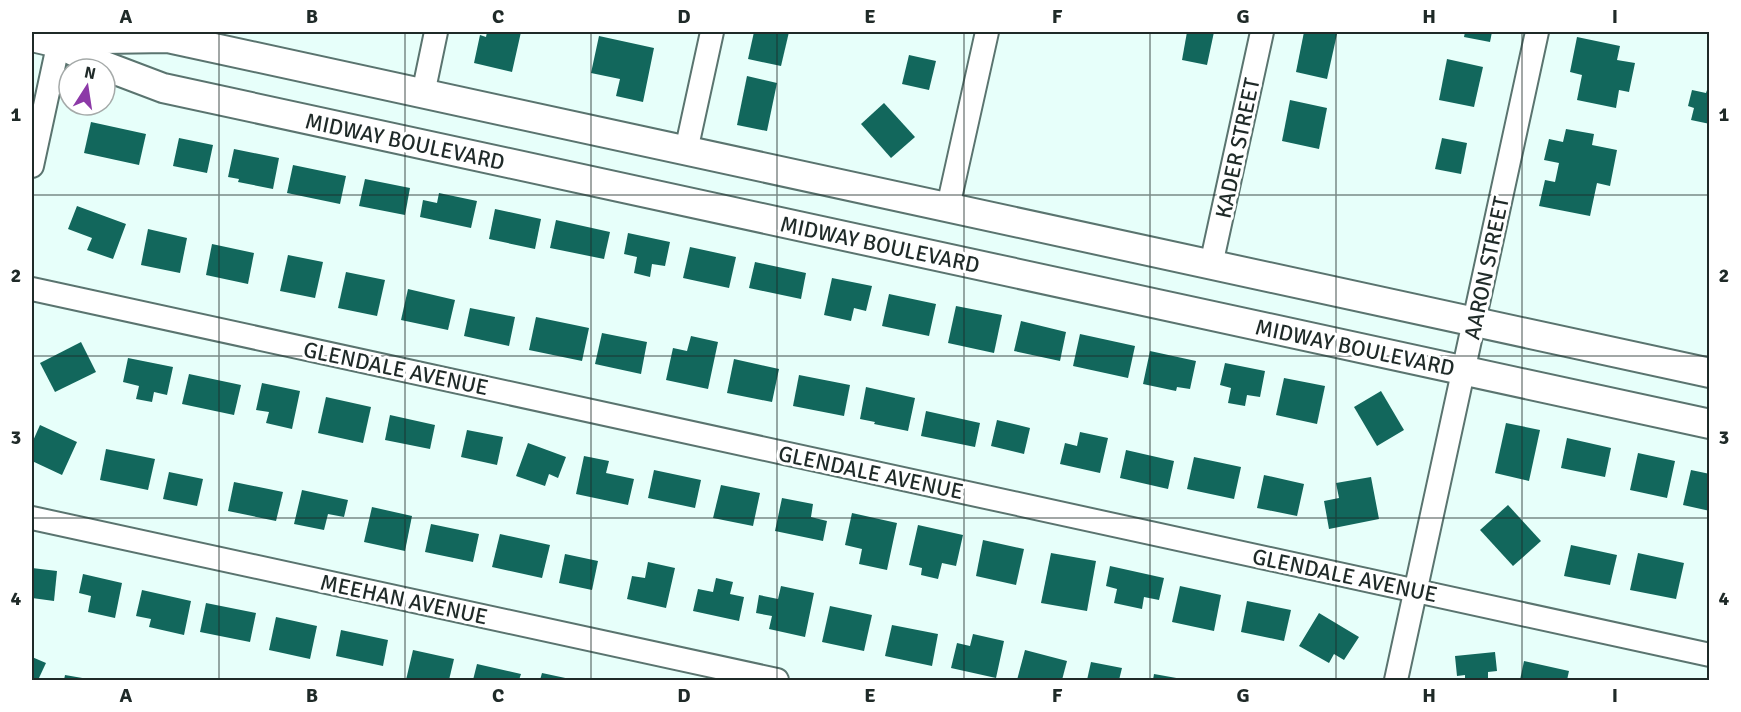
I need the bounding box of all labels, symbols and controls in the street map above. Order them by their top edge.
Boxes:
text: A [120,4,133,29]
text: B [306,4,318,29]
text: C [492,4,504,29]
text: D [677,4,691,29]
text: E [864,4,876,29]
text: F [1052,4,1063,29]
text: G [1236,4,1250,29]
text: H [1422,4,1436,29]
text: I [1612,4,1618,29]
north arrow [57,57,117,117]
text: N [82,62,97,84]
street label: KADER STREET [1209,75,1266,221]
text: 1 [11,102,22,127]
text: 1 [1719,102,1730,127]
street label: MIDWAY BOULEVARD [303,107,507,176]
street label: AARON STREET [1458,194,1515,342]
street label: MIDWAY BOULEVARD [778,210,982,279]
text: 2 [11,263,21,288]
text: 2 [1719,263,1729,288]
street label: MIDWAY BOULEVARD [1253,313,1457,382]
street label: GLENDALE AVENUE [301,336,491,401]
text: 3 [11,425,21,450]
text: 3 [1719,425,1729,450]
street label: GLENDALE AVENUE [776,440,966,505]
street label: GLENDALE AVENUE [1250,543,1440,608]
street label: MEEHAN AVENUE [318,569,490,630]
text: 4 [11,586,22,611]
text: 4 [1719,586,1730,611]
text: A [120,683,133,708]
text: B [306,683,318,708]
text: C [492,683,504,708]
text: D [677,683,691,708]
text: E [864,683,876,708]
text: F [1052,683,1063,708]
text: G [1236,683,1250,708]
text: H [1422,683,1436,708]
text: I [1612,683,1618,708]

